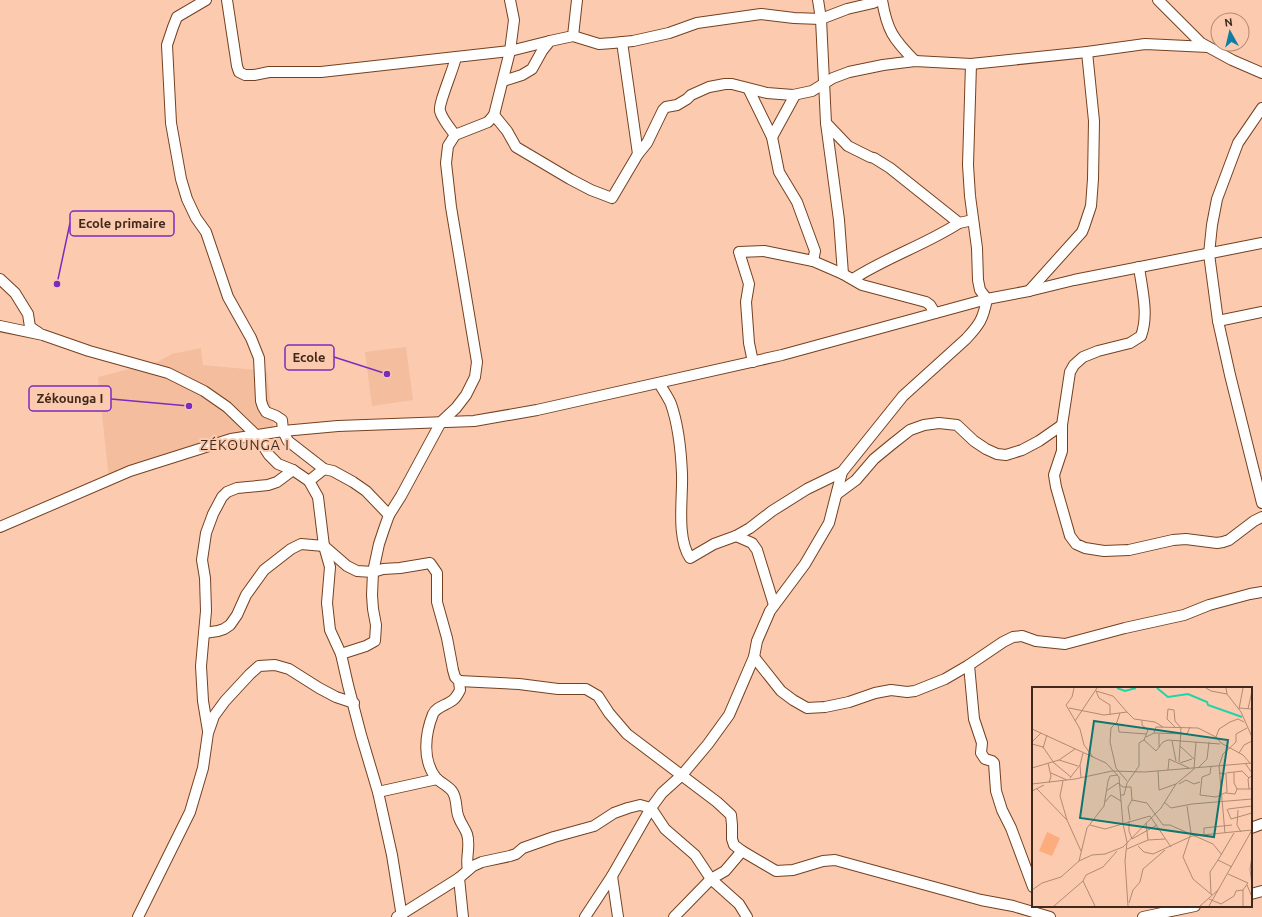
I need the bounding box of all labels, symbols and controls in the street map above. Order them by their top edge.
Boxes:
north arrow [1210,12,1250,52]
text: N [1224,16,1234,29]
callout: Ecole primaire [70,211,174,236]
text: Ecole primaire [78,216,166,230]
callout: Ecole [285,345,334,370]
text: Ecole [293,350,326,364]
callout: Zékounga I [29,386,111,411]
text: Zékounga I [37,391,103,405]
district label: ZÉKOUNGA I [200,436,290,453]
inset map [1032,687,1252,907]

